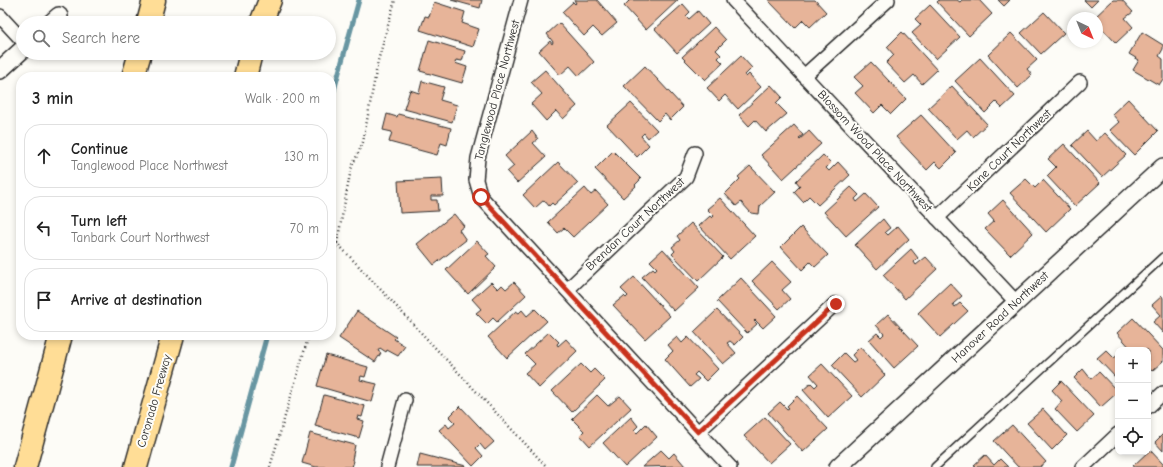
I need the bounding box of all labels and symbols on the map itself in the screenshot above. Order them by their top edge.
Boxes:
north arrow [1067,12,1103,48]
street label: Tanglewood Place Northwest [472,18,523,162]
street label: Blossom Wood Place Northwest [815,87,935,215]
street label: Kane Court Northwest [964,106,1055,194]
street label: Brendan Court Northwest [583,174,688,274]
route start [472,188,490,206]
street label: Hanover Road Northwest [949,268,1052,366]
route end [827,295,845,313]
street label: Coronado Freeway [134,352,174,449]

